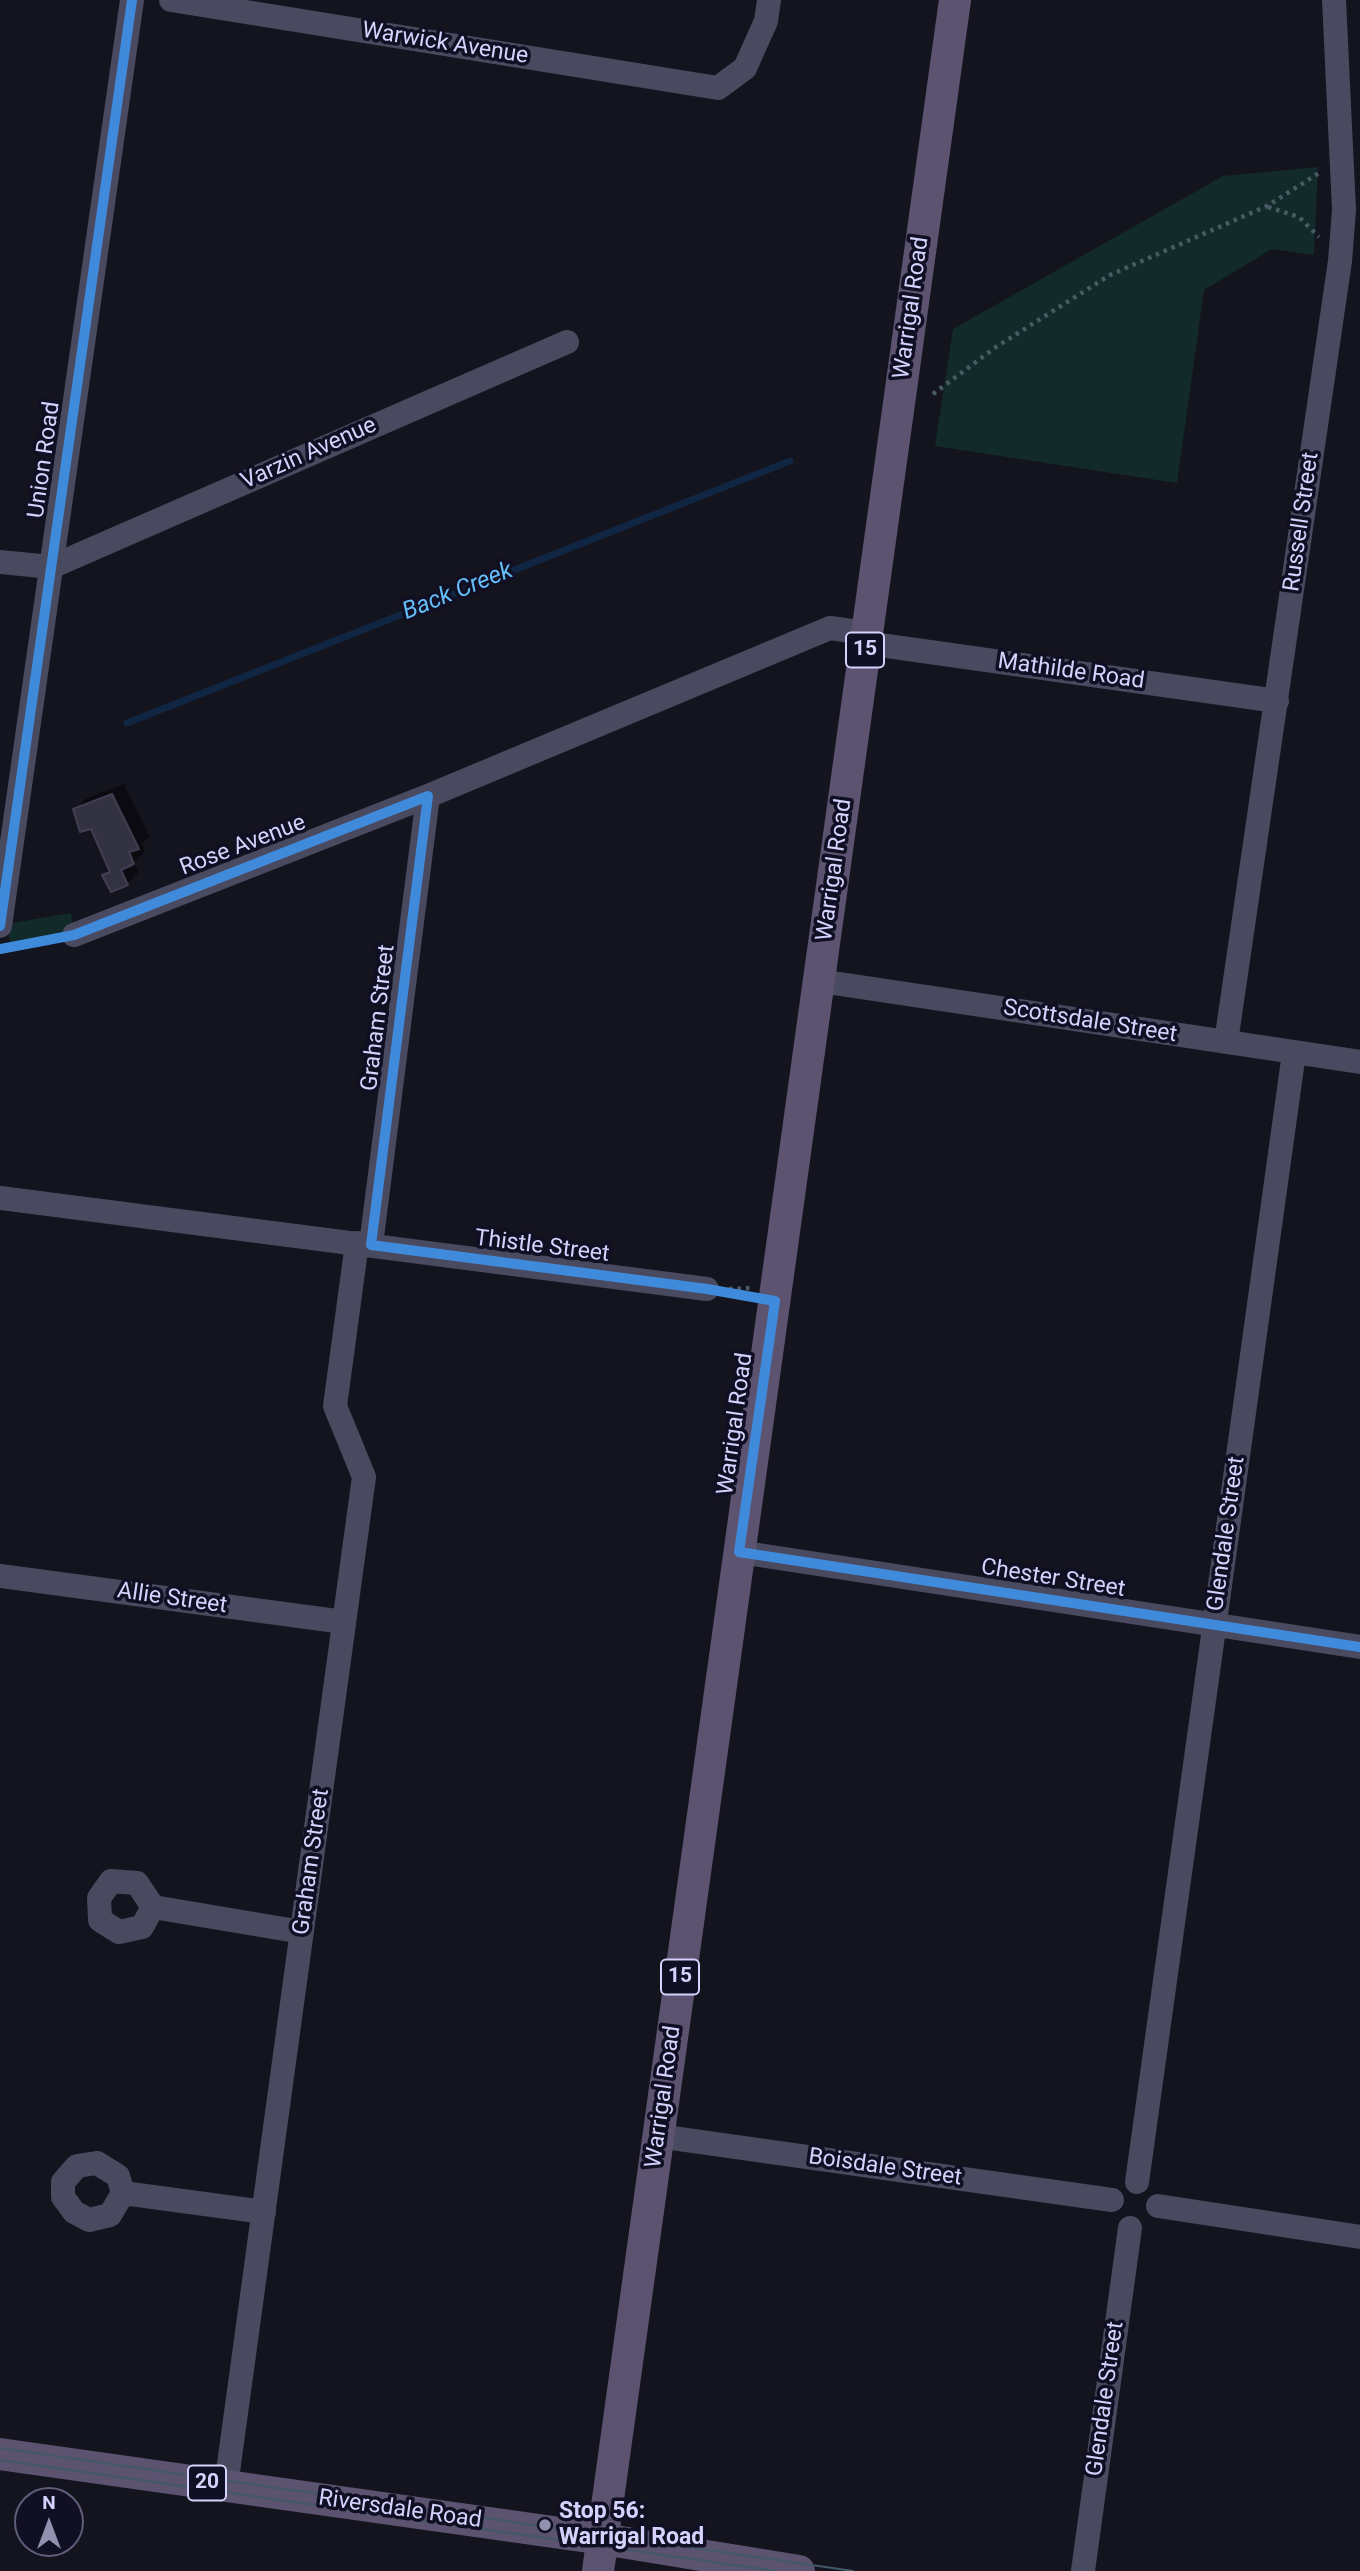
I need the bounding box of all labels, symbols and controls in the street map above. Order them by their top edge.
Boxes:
street label: Warwick Avenue [360,17,530,71]
street label: Warrigal Road [888,235,936,381]
street label: Union Road [23,400,67,520]
street label: Varzin Avenue [237,412,381,496]
street label: Russell Street [1279,451,1325,593]
water label: Back Creek [399,557,517,627]
road number: 15 [846,632,884,668]
street label: Mathilde Road [996,648,1146,696]
street label: Warrigal Road [811,797,859,943]
street label: Rose Avenue [176,809,310,883]
street label: Graham Street [356,943,402,1093]
street label: Scottsdale Street [1001,995,1179,1049]
street label: Thistle Street [473,1225,611,1269]
street label: Warrigal Road [712,1351,760,1497]
street label: Glendale Street [1202,1455,1252,1613]
street label: Chester Street [979,1554,1127,1604]
street label: Allie Street [115,1578,229,1620]
street label: Graham Street [288,1787,336,1937]
road number: 15 [661,1960,699,1994]
street label: Warrigal Road [640,2024,688,2170]
street label: Boisdale Street [807,2144,963,2192]
street label: Glendale Street [1081,2320,1131,2478]
road number: 20 [188,2466,226,2500]
street label: Riversdale Road [317,2485,483,2535]
north arrow [14,2487,84,2557]
text: N [42,2491,56,2514]
place label: Stop 56: Warrigal Road [559,2498,704,2552]
marker: Stop 56: Warrigal Road [537,2517,553,2533]

